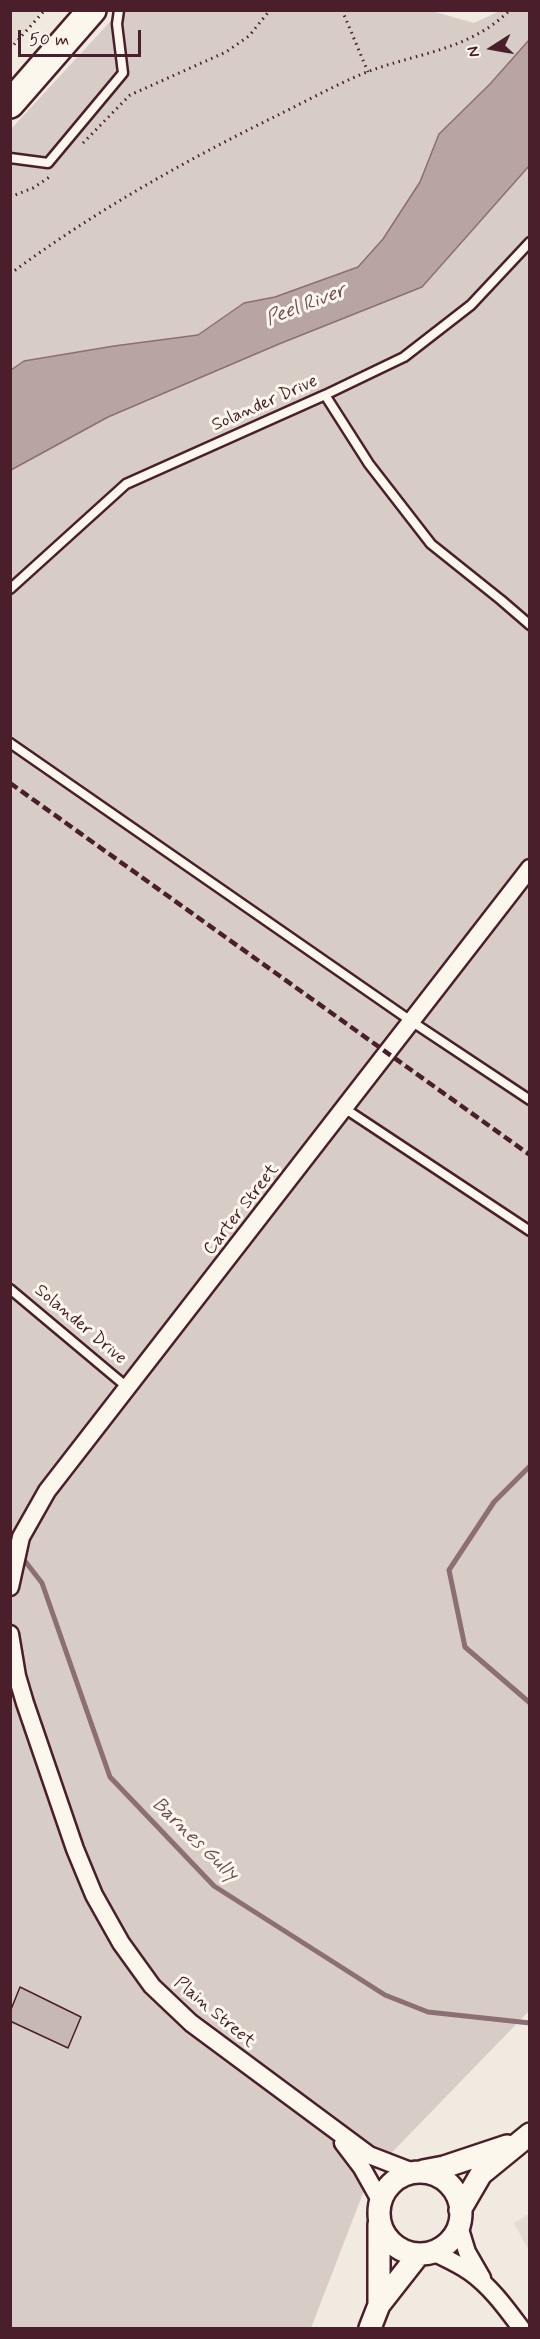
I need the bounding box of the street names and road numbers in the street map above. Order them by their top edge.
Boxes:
street label: Solander Drive [209,371,321,437]
street label: Carter Street [200,1160,284,1260]
street label: Solander Drive [30,1280,130,1370]
street label: Plain Street [169,1973,259,2053]

